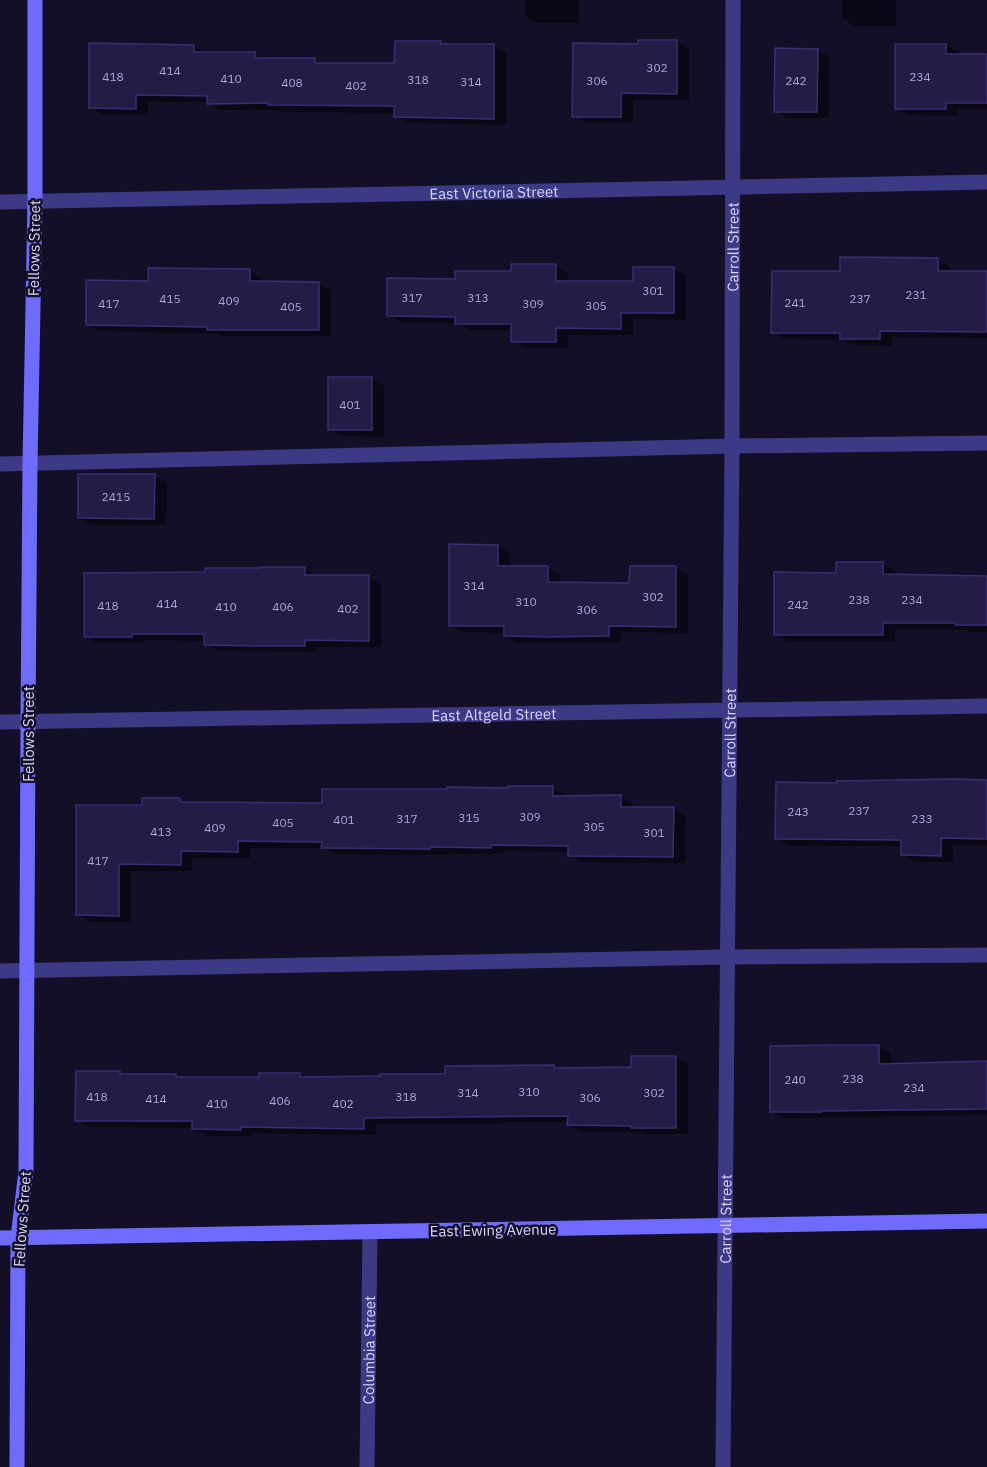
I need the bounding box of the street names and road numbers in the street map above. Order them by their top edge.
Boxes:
street label: East Victoria Street [429,181,559,203]
street label: Fellows Street [24,200,44,296]
street label: Carroll Street [723,202,742,292]
street label: Fellows Street [19,686,38,782]
street label: Carroll Street [720,688,739,778]
street label: East Altgeld Street [431,703,557,725]
street label: Fellows Street [9,1170,35,1268]
street label: Carroll Street [715,1174,735,1264]
street label: East Ewing Avenue [429,1219,557,1241]
street label: Columbia Street [358,1296,379,1404]

